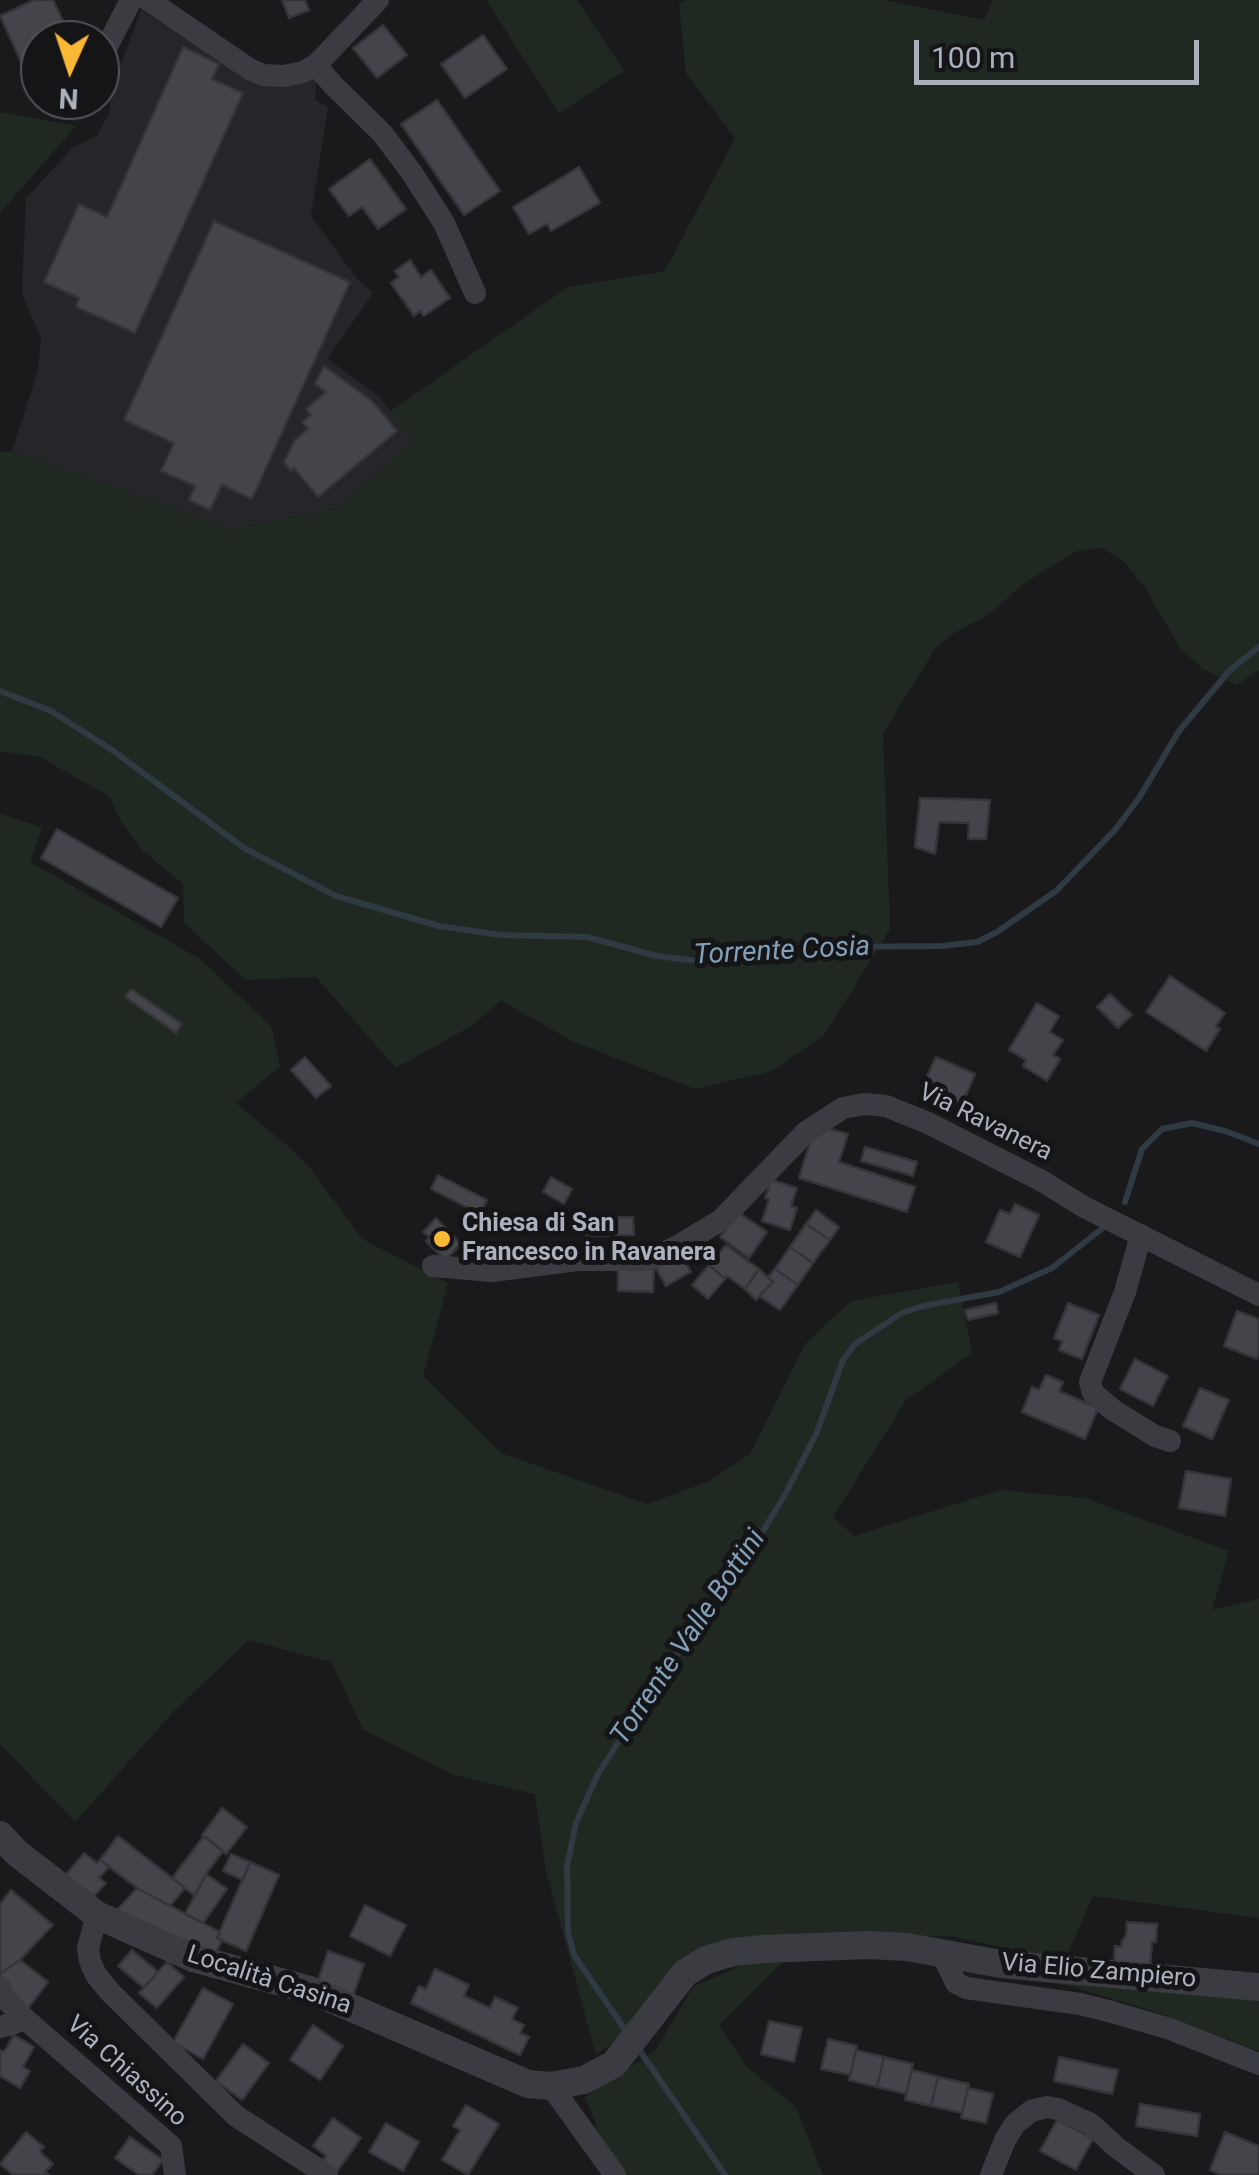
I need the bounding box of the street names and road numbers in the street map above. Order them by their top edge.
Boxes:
street label: Via Ravanera [913,1078,1057,1168]
street label: Località Casina [183,1940,355,2022]
street label: Via Elio Zampiero [1001,1949,1197,1995]
street label: Via Chiassino [60,2010,192,2134]

